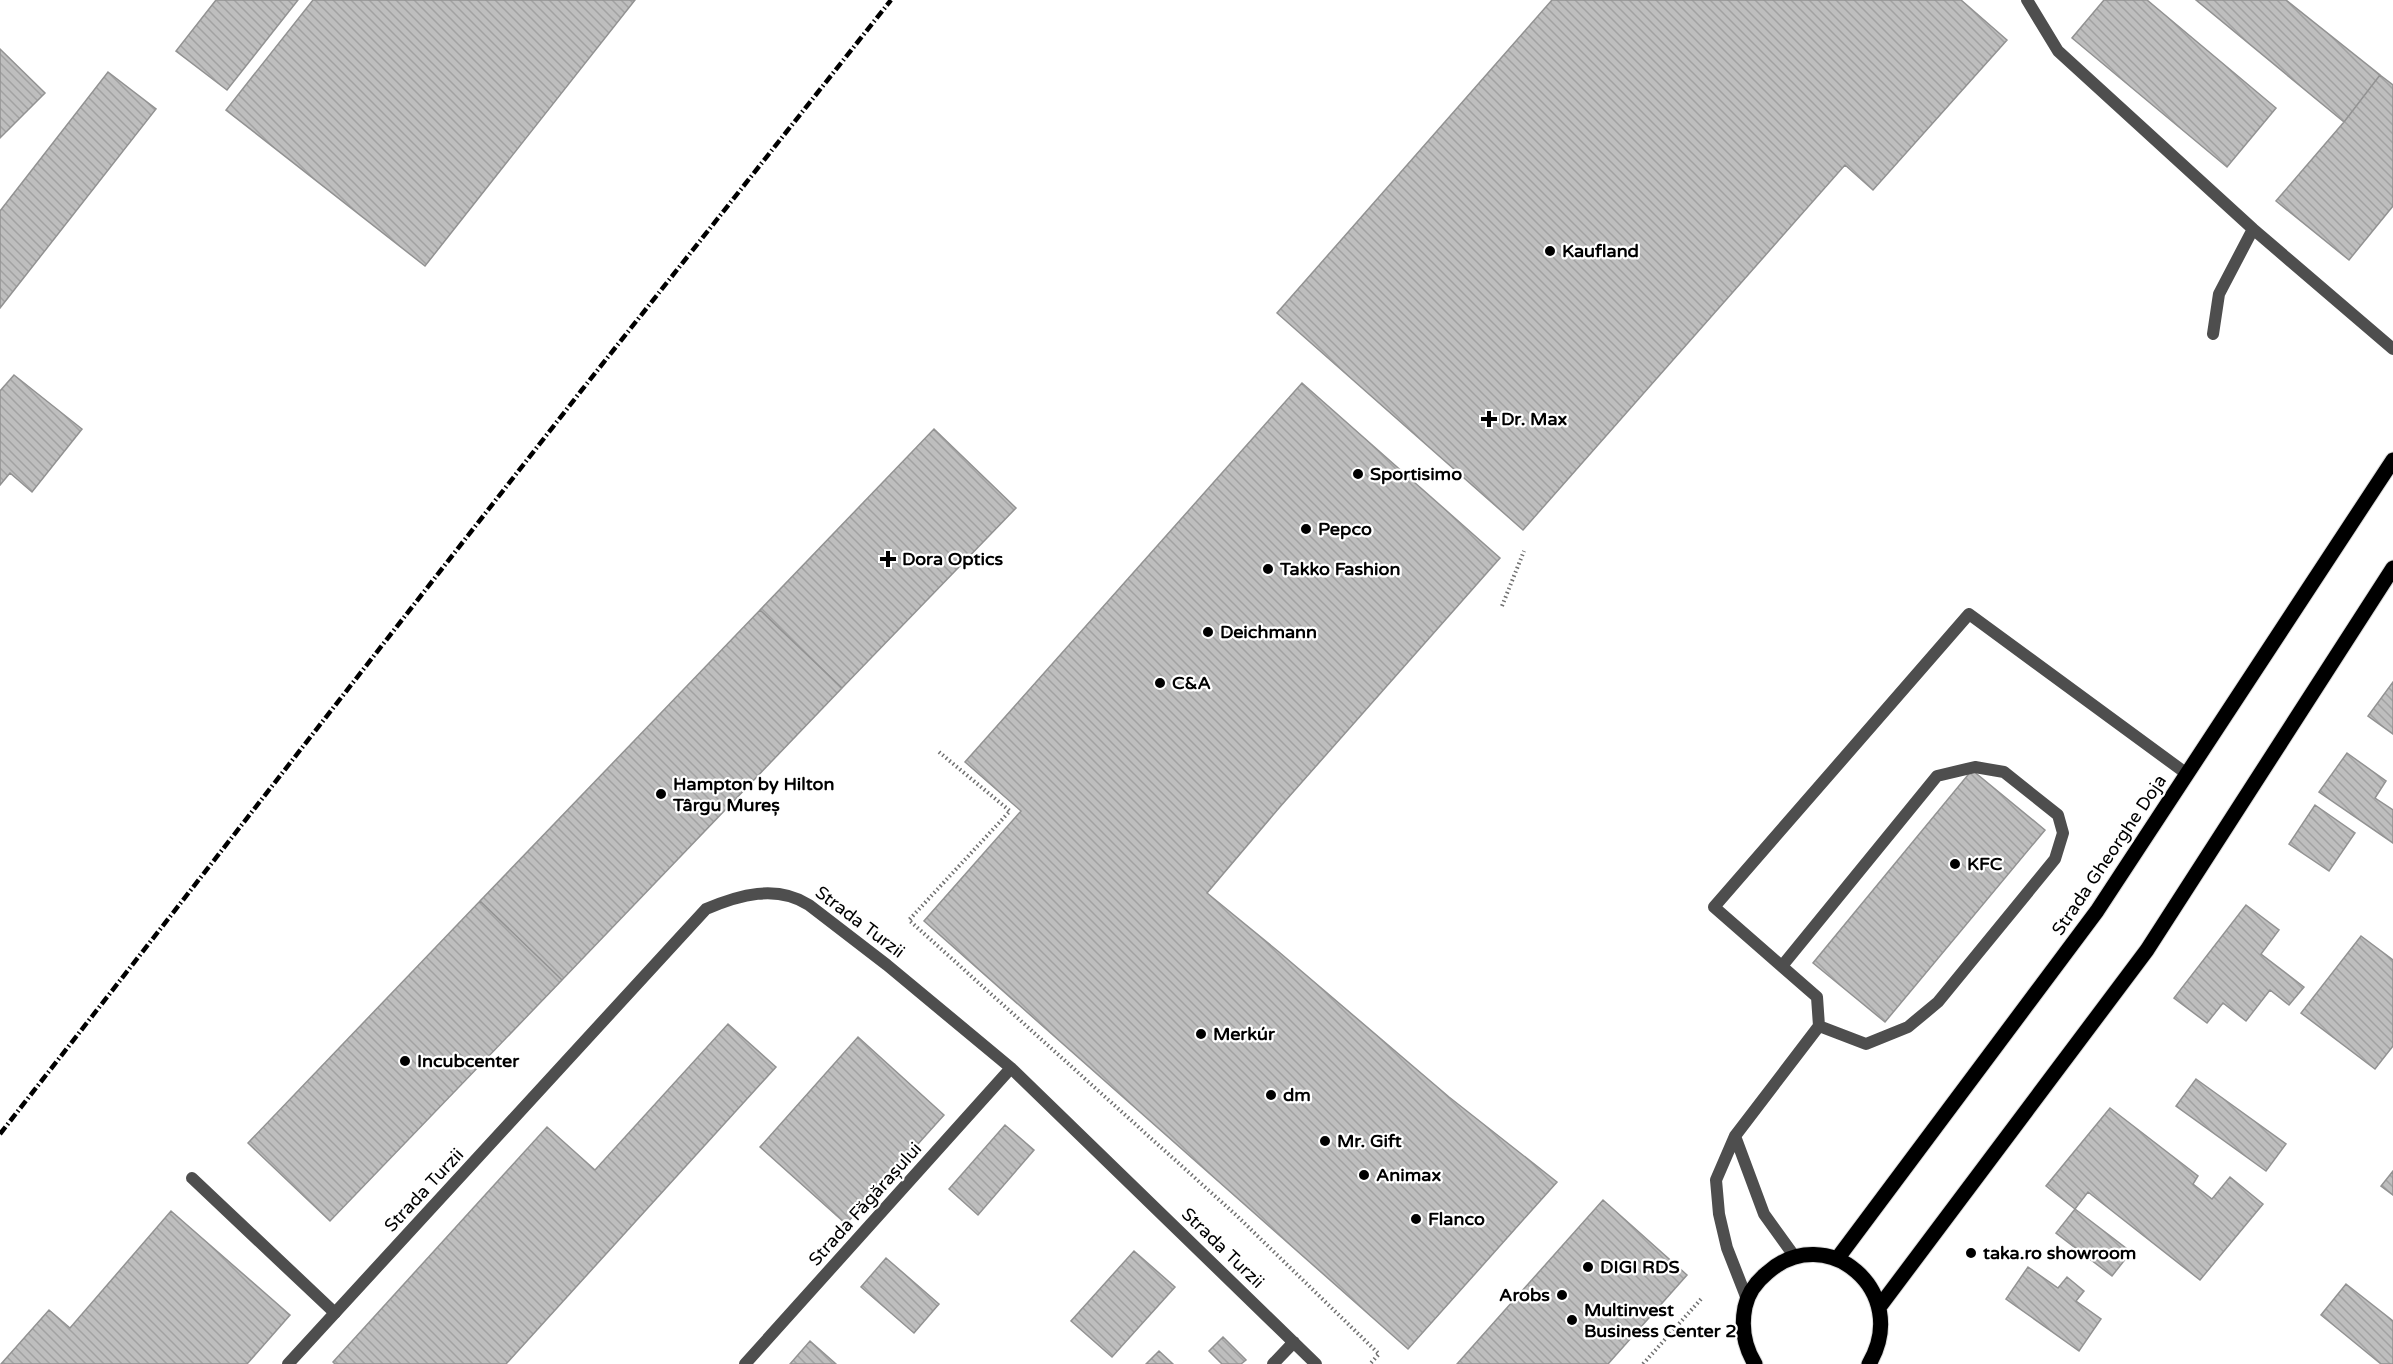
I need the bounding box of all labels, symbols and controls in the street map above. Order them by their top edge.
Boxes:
place label: Kaufland [1562,240,1639,262]
marker: Kaufland [1543,244,1557,258]
place label: Dr. Max [1501,408,1568,430]
marker: Dr. Max [1482,412,1496,426]
place label: Sportisimo [1370,463,1462,485]
marker: Sportisimo [1351,467,1365,481]
place label: Pepco [1318,518,1372,540]
marker: Pepco [1299,522,1313,536]
place label: Dora Optics [902,548,1004,570]
marker: Dora Optics [879,550,897,568]
place label: Takko Fashion [1279,558,1400,580]
marker: Takko Fashion [1261,562,1275,576]
place label: Deichmann [1220,621,1317,643]
marker: Deichmann [1201,625,1215,639]
place label: C&A [1172,672,1211,694]
marker: C&A [1153,676,1167,690]
street label: Strada Gheorghe Doja [2047,770,2171,940]
place label: Hampton by Hilton Târgu Mureș [672,773,834,816]
marker: Hampton by Hilton Târgu Mureș [654,787,668,801]
place label: KFC [1967,853,2003,875]
marker: KFC [1948,857,1962,871]
street label: Strada Turzii [811,881,909,963]
place label: Merkúr [1213,1023,1276,1045]
marker: Merkúr [1194,1027,1208,1041]
place label: Incubcenter [417,1050,520,1072]
marker: Incubcenter [398,1054,412,1068]
place label: dm [1283,1084,1311,1106]
marker: dm [1264,1088,1278,1102]
place label: Mr. Gift [1337,1130,1402,1152]
marker: Mr. Gift [1318,1134,1332,1148]
street label: Strada Făgărașului [804,1138,926,1270]
street label: Strada Turzii [380,1144,468,1236]
place label: Animax [1376,1164,1441,1186]
marker: Animax [1357,1168,1371,1182]
street label: Strada Turzii [1177,1203,1269,1293]
place label: Flanco [1428,1208,1485,1230]
marker: Flanco [1409,1212,1423,1226]
place label: taka.ro showroom [1983,1242,2136,1264]
marker: taka.ro showroom [1964,1246,1978,1260]
place label: DIGI RDS [1600,1256,1680,1278]
marker: DIGI RDS [1581,1260,1595,1274]
place label: Arobs [1499,1284,1550,1306]
marker: Arobs [1555,1288,1569,1302]
place label: Multinvest Business Center 2 [1584,1299,1737,1342]
marker: Multinvest Business Center 2 [1565,1313,1579,1327]

